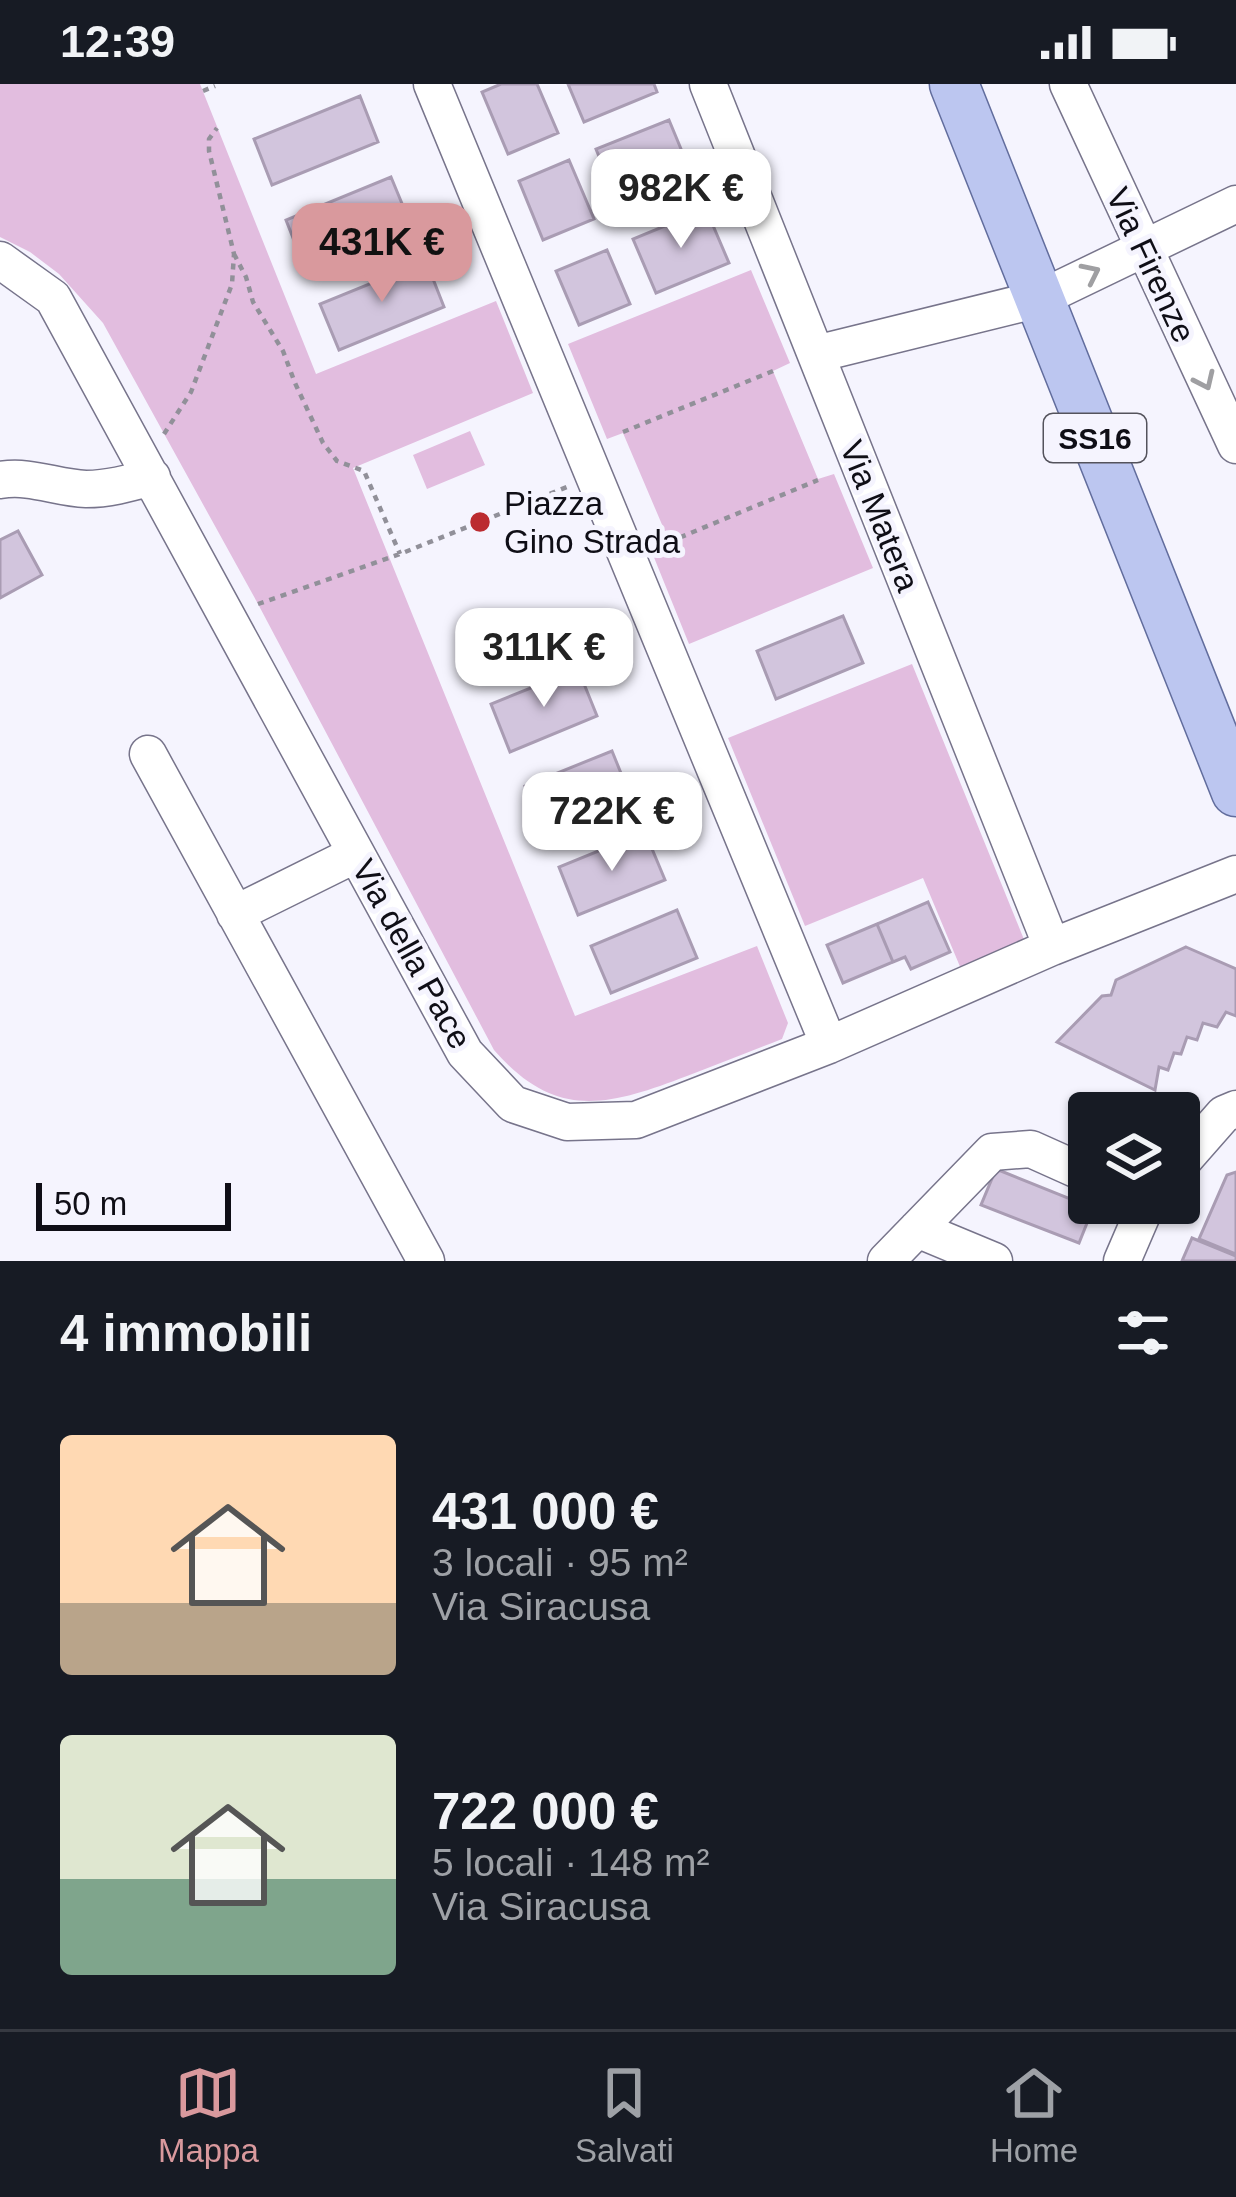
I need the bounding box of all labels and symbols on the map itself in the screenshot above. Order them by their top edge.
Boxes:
pin: 982K € [583,149,779,251]
street label: Via Firenze [1099,182,1203,348]
pin: 431K € [284,203,480,305]
one-way arrow [1079,264,1100,288]
one-way arrow [1191,369,1214,390]
road number: SS16 [1044,414,1146,462]
street label: Via Matera [833,435,927,597]
place label: Piazza Gino Strada [504,485,681,560]
marker: Piazza Gino Strada [467,509,493,535]
pin: 311K € [446,608,642,710]
pin: 722K € [514,772,710,874]
street label: Via della Pace [345,853,479,1055]
scale bar [36,1177,231,1230]

